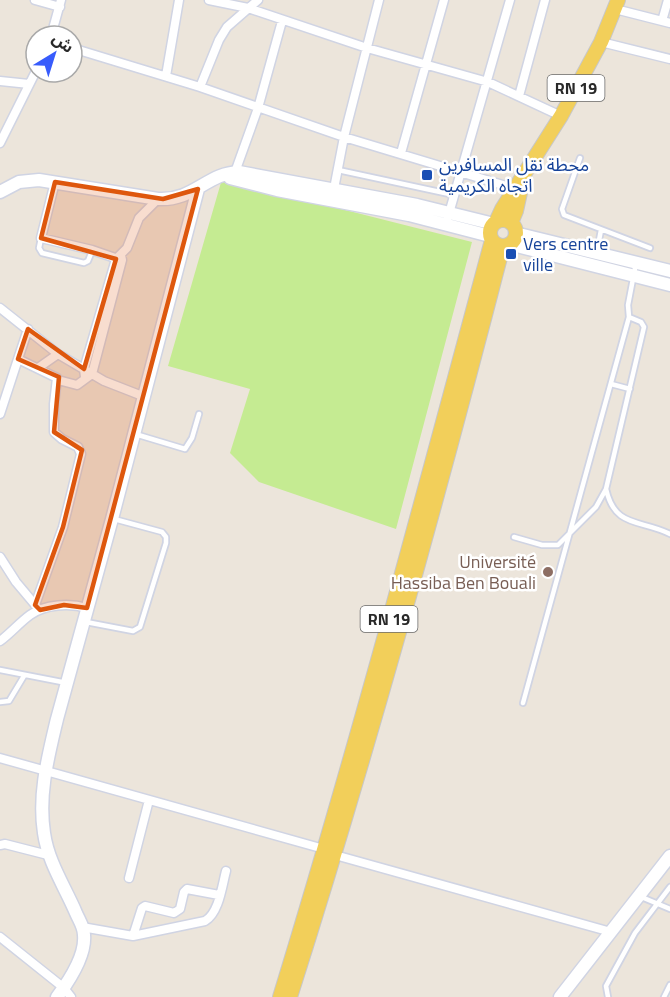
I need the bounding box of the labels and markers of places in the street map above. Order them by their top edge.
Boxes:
place label: محطة نقل المسافرين اتجاه الكريمية [439,151,589,199]
marker: محطة نقل المسافرين اتجاه الكريمية [420,168,434,182]
place label: Vers centre ville [523,230,608,278]
marker: Vers centre ville [504,247,518,261]
place label: Université Hassiba Ben Bouali [391,548,536,596]
marker: Université Hassiba Ben Bouali [541,565,555,579]

